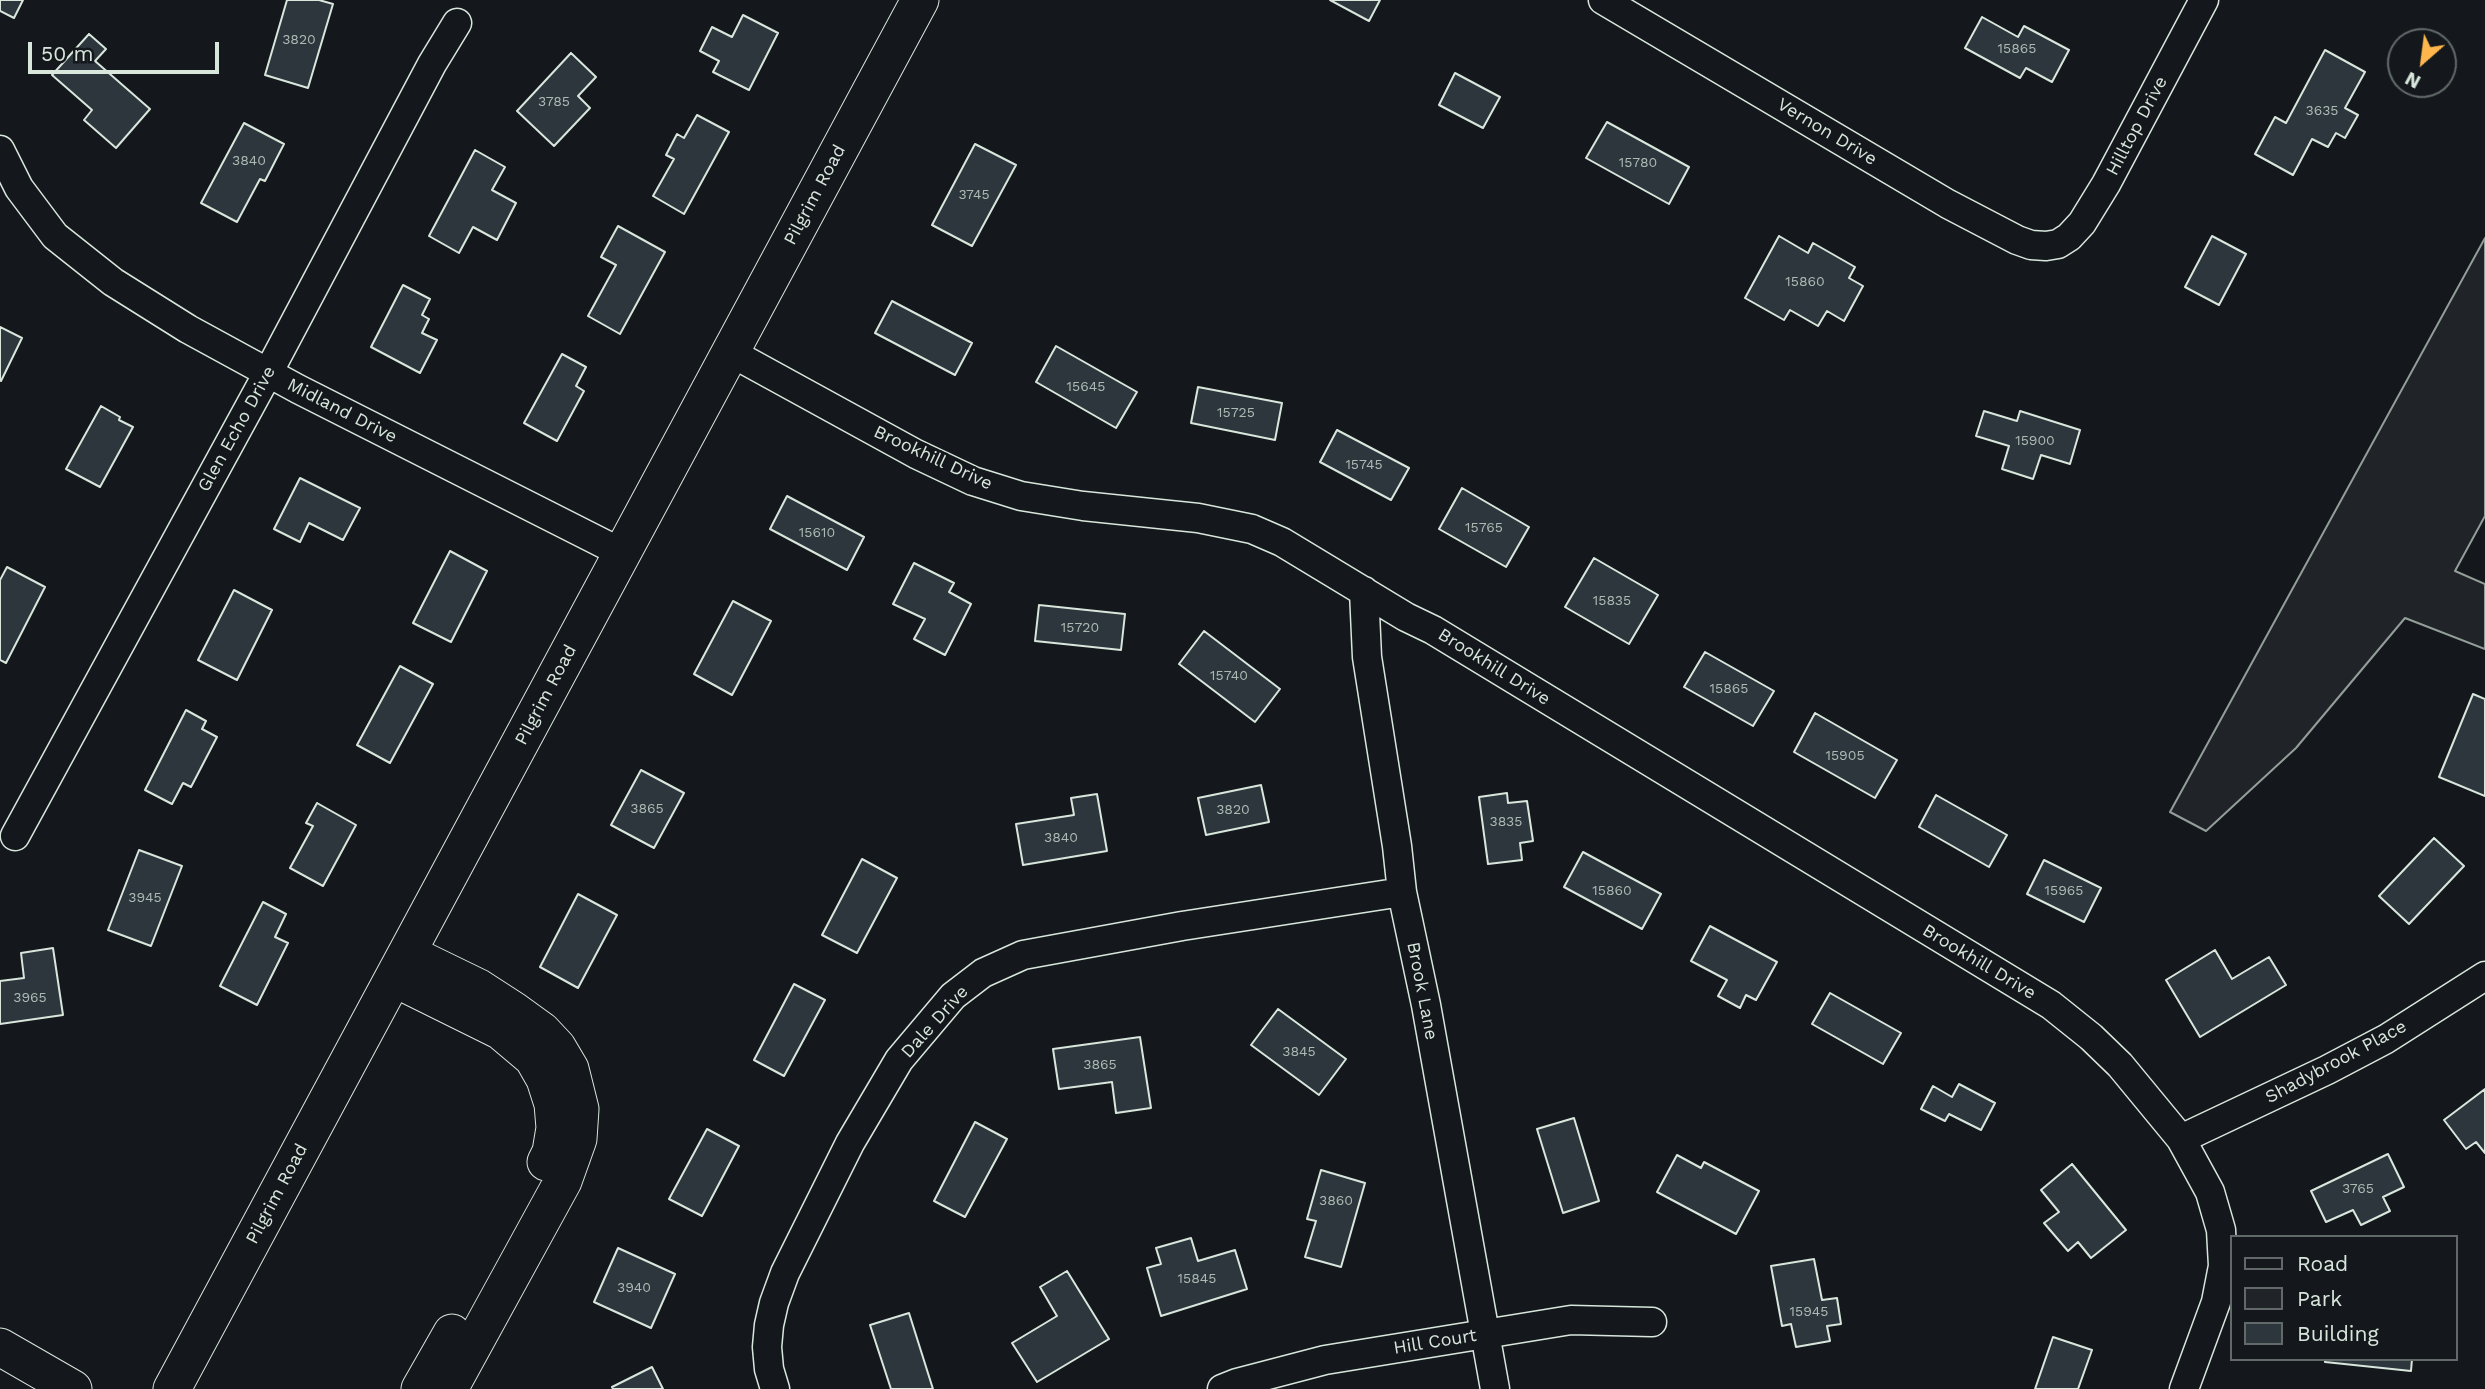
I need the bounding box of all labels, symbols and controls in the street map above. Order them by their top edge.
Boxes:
scale bar [32,28,222,72]
north arrow [2387,28,2457,98]
house number: 3820 [282,32,316,48]
text: 50 m [41,41,93,66]
house number: 15865 [1998,41,2036,57]
text: N [2401,67,2424,94]
street label: Hilltop Drive [2102,73,2172,179]
house number: 3785 [538,94,570,110]
street label: Vernon Drive [1773,94,1881,170]
house number: 3635 [2306,103,2338,119]
street label: Pilgrim Road [780,141,850,249]
house number: 3840 [232,153,266,169]
house number: 15780 [1619,155,1657,171]
house number: 3745 [958,187,990,203]
house number: 15860 [1785,274,1825,290]
street label: Glen Echo Drive [194,362,280,496]
street label: Midland Drive [283,374,401,448]
house number: 15645 [1067,379,1105,395]
house number: 15725 [1217,405,1255,421]
street label: Brookhill Drive [870,421,996,495]
house number: 15900 [2015,433,2055,449]
house number: 15745 [1345,457,1383,473]
house number: 15765 [1465,520,1503,536]
house number: 15610 [799,525,835,541]
house number: 15835 [1593,593,1631,609]
house number: 15720 [1061,620,1099,636]
street label: Brookhill Drive [1434,624,1554,710]
street label: Pilgrim Road [511,641,581,749]
house number: 15740 [1210,668,1248,684]
house number: 15865 [1710,681,1748,697]
house number: 15905 [1825,748,1865,764]
house number: 3865 [630,801,664,817]
house number: 3820 [1216,802,1250,818]
house number: 3835 [1490,814,1522,830]
house number: 3840 [1044,830,1078,846]
house number: 15860 [1592,883,1632,899]
house number: 15965 [2045,883,2083,899]
house number: 3945 [128,890,162,906]
street label: Brookhill Drive [1918,920,2040,1004]
street label: Brook Lane [1402,940,1442,1042]
street label: Dale Drive [897,981,973,1063]
house number: 3965 [13,990,47,1006]
street label: Shadybrook Place [2262,1016,2410,1108]
house number: 3845 [1282,1044,1316,1060]
house number: 3865 [1083,1057,1117,1073]
street label: Pilgrim Road [242,1140,312,1248]
house number: 3765 [2342,1181,2374,1197]
house number: 3860 [1319,1193,1353,1209]
legend [2230,1235,2457,1361]
text: Road [2297,1251,2348,1276]
house number: 15845 [1178,1271,1216,1287]
house number: 3940 [617,1280,651,1296]
text: Park [2297,1286,2342,1311]
house number: 15945 [1790,1304,1828,1320]
text: Building [2297,1321,2379,1346]
street label: Hill Court [1392,1325,1478,1359]

